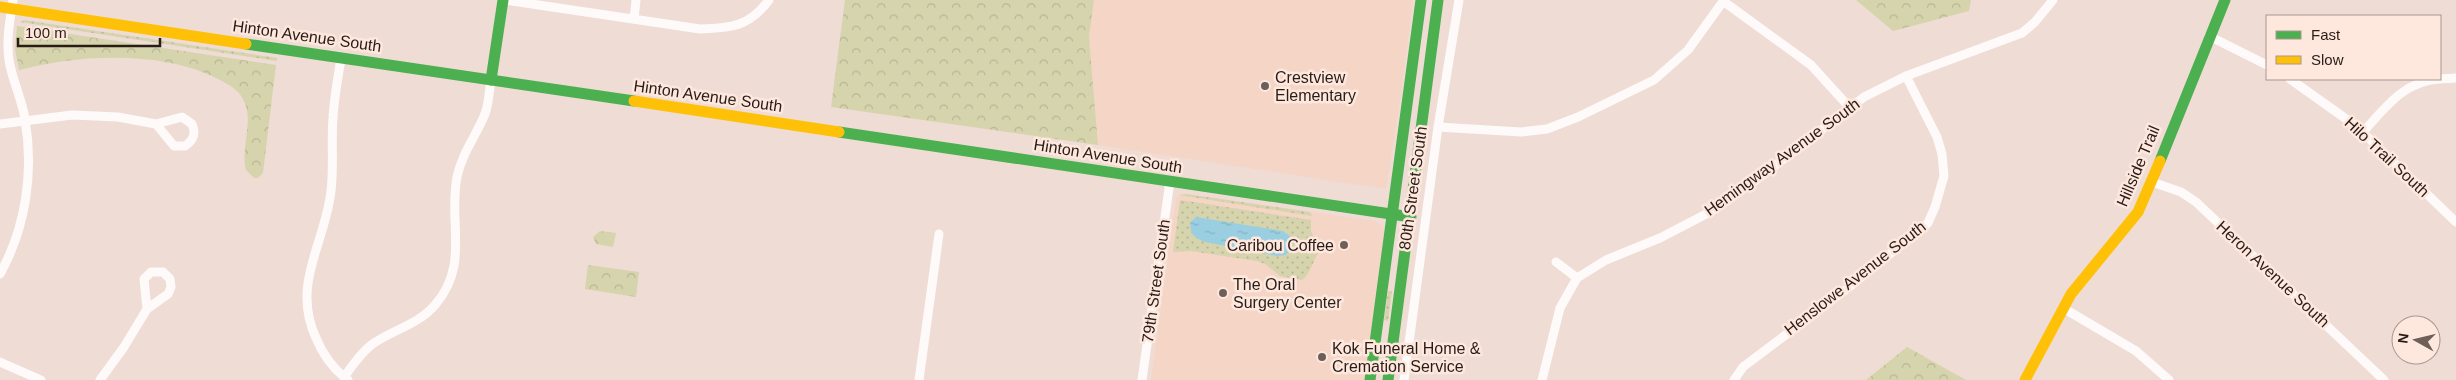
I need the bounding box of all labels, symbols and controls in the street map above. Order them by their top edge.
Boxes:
scale bar [18,15,160,47]
legend [2266,15,2441,80]
street label: Hinton Avenue South [232,17,382,55]
text: 100 m [25,24,67,41]
text: Fast [2311,26,2341,43]
text: Slow [2311,51,2344,68]
place label: Crestview Elementary [1275,69,1356,104]
street label: Hinton Avenue South [633,77,783,115]
marker: Crestview Elementary [1259,80,1271,92]
street label: Hemingway Avenue South [1701,95,1863,219]
street label: Hilo Trail South [2342,114,2432,200]
street label: Hillside Trail [2113,123,2163,209]
street label: 80th Street South [1396,125,1430,251]
street label: Hinton Avenue South [1033,136,1183,176]
street label: 79th Street South [1139,218,1173,344]
street label: Henslowe Avenue South [1781,218,1929,338]
street label: Heron Avenue South [2213,218,2333,330]
place label: Caribou Coffee [1227,237,1334,254]
marker: Caribou Coffee [1338,239,1350,251]
place label: The Oral Surgery Center [1233,276,1342,311]
marker: The Oral Surgery Center [1217,287,1229,299]
north arrow [2391,315,2441,365]
text: N [2394,332,2412,344]
place label: Kok Funeral Home & Cremation Service [1332,340,1481,375]
marker: Kok Funeral Home & Cremation Service [1316,351,1328,363]

